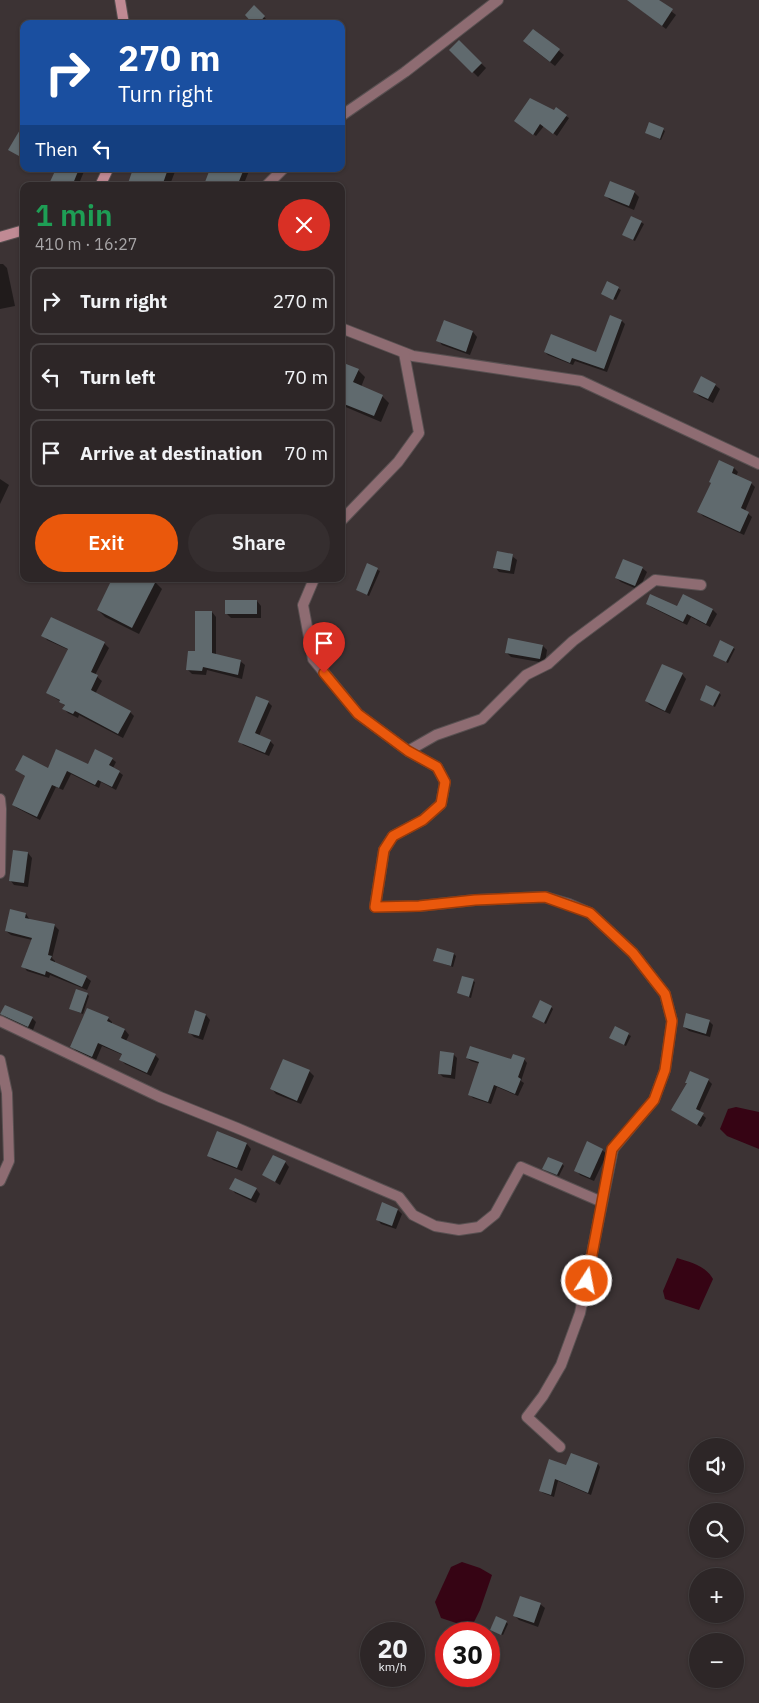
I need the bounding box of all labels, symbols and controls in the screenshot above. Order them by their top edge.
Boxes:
text: 270 m [118,35,221,81]
icon: right [35,40,100,105]
text: Turn right [118,79,213,108]
icon: left [88,135,116,163]
text: Then [35,137,78,161]
text: 1 min [35,195,113,234]
button: close [278,199,330,251]
text: 410 m · 16:27 [35,234,137,254]
icon: right [37,287,65,315]
text: Turn right [80,289,167,313]
text: 270 m [273,289,328,313]
icon: left [37,363,65,391]
text: Turn left [80,365,156,389]
text: 70 m [284,365,328,389]
icon: arrive [37,439,65,467]
text: Arrive at destination [80,441,263,465]
text: 70 m [284,441,328,465]
button: Exit [35,514,178,572]
button: Share [188,514,330,572]
pin [303,622,345,673]
icon: arrive [310,629,338,657]
position arrow [560,1254,612,1306]
map controls [689,1438,744,1688]
button: sound [689,1438,744,1493]
button: search [689,1503,744,1558]
button: + [689,1568,744,1623]
speed limit sign: 30 [435,1622,500,1687]
text: 20 [377,1632,408,1665]
button: − [689,1633,744,1688]
text: km/h [378,1659,407,1674]

